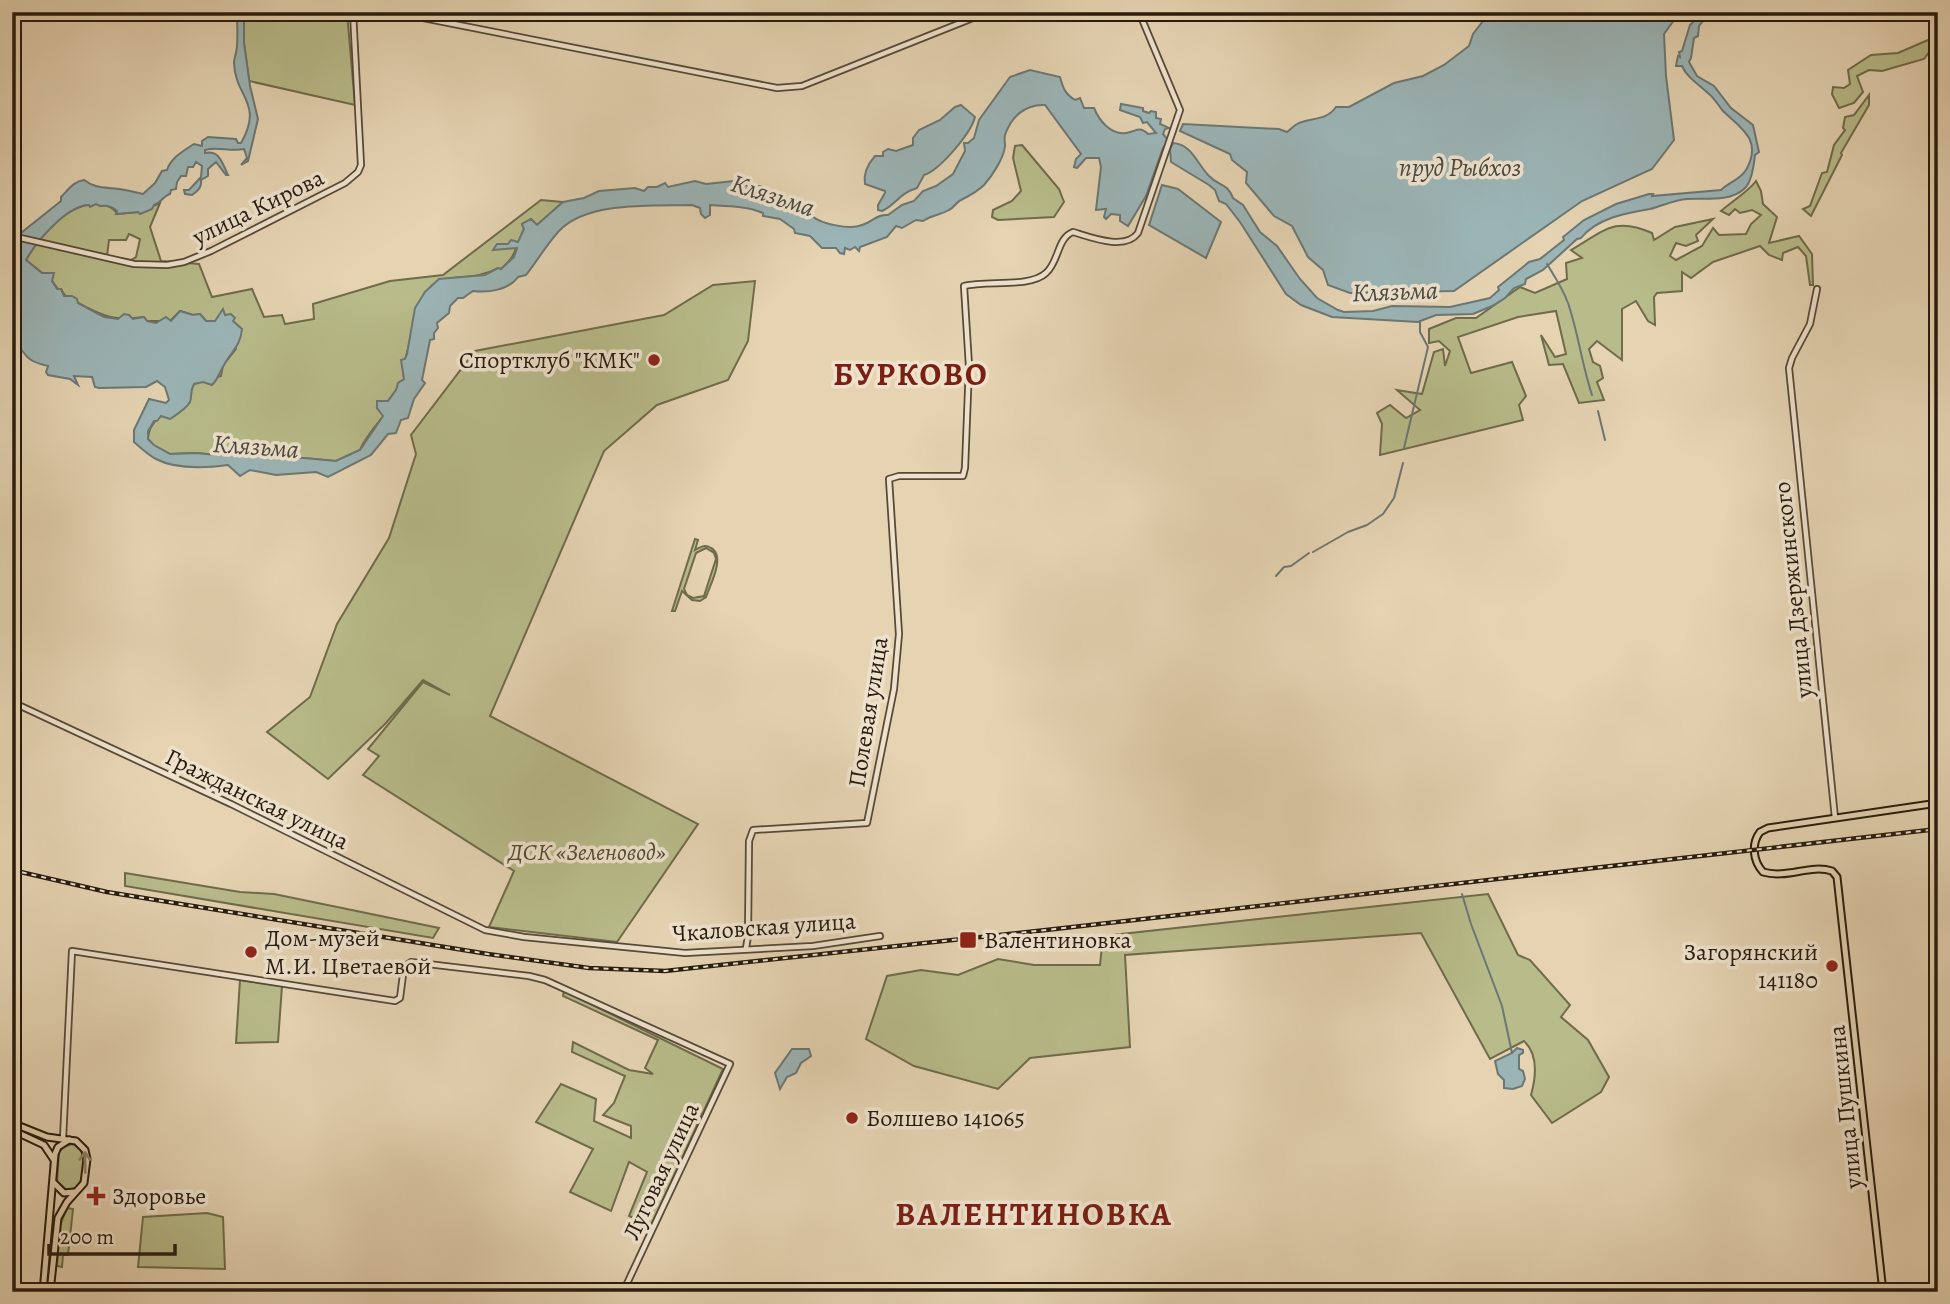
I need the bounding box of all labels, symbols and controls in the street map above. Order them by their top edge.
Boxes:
water label: пруд Рыбхоз [1399,150,1521,185]
street label: улица Кирова [186,161,329,253]
water label: Клязьма [726,165,819,225]
water label: Клязьма [1351,273,1439,310]
place label: Спортклуб "КМК" [459,344,640,376]
marker: Спортклуб "КМК" [646,352,662,368]
district label: БУРКОВО [833,352,989,396]
water label: Клязьма [212,426,300,467]
street label: улица Дзержинского [1766,480,1820,701]
street label: Полевая улица [840,635,896,789]
street label: Гражданская улица [160,741,354,857]
park label: ДСК «Зеленовод» [506,836,666,868]
street label: Чкаловская улица [671,905,857,949]
place label: Дом-музей М.И. Цветаевой [265,922,431,982]
place label: Валентиновка [984,924,1132,956]
marker: Валентиновка [958,930,978,950]
place label: Загорянский 141180 [1683,936,1818,996]
marker: Дом-музей М.И. Цветаевой [243,944,259,960]
marker: Загорянский 141180 [1824,958,1840,974]
street label: улица Пушкина [1820,1024,1870,1191]
street label: Луговая улица [615,1097,707,1245]
place label: Болшево 141065 [866,1102,1025,1134]
marker: Болшево 141065 [844,1110,860,1126]
one-way arrow [79,1150,92,1173]
place label: Здоровье [112,1180,206,1212]
marker: Здоровье [86,1186,106,1206]
district label: ВАЛЕНТИНОВКА [895,1192,1173,1236]
scale bar [49,1213,175,1257]
text: 200 m [60,1223,114,1251]

